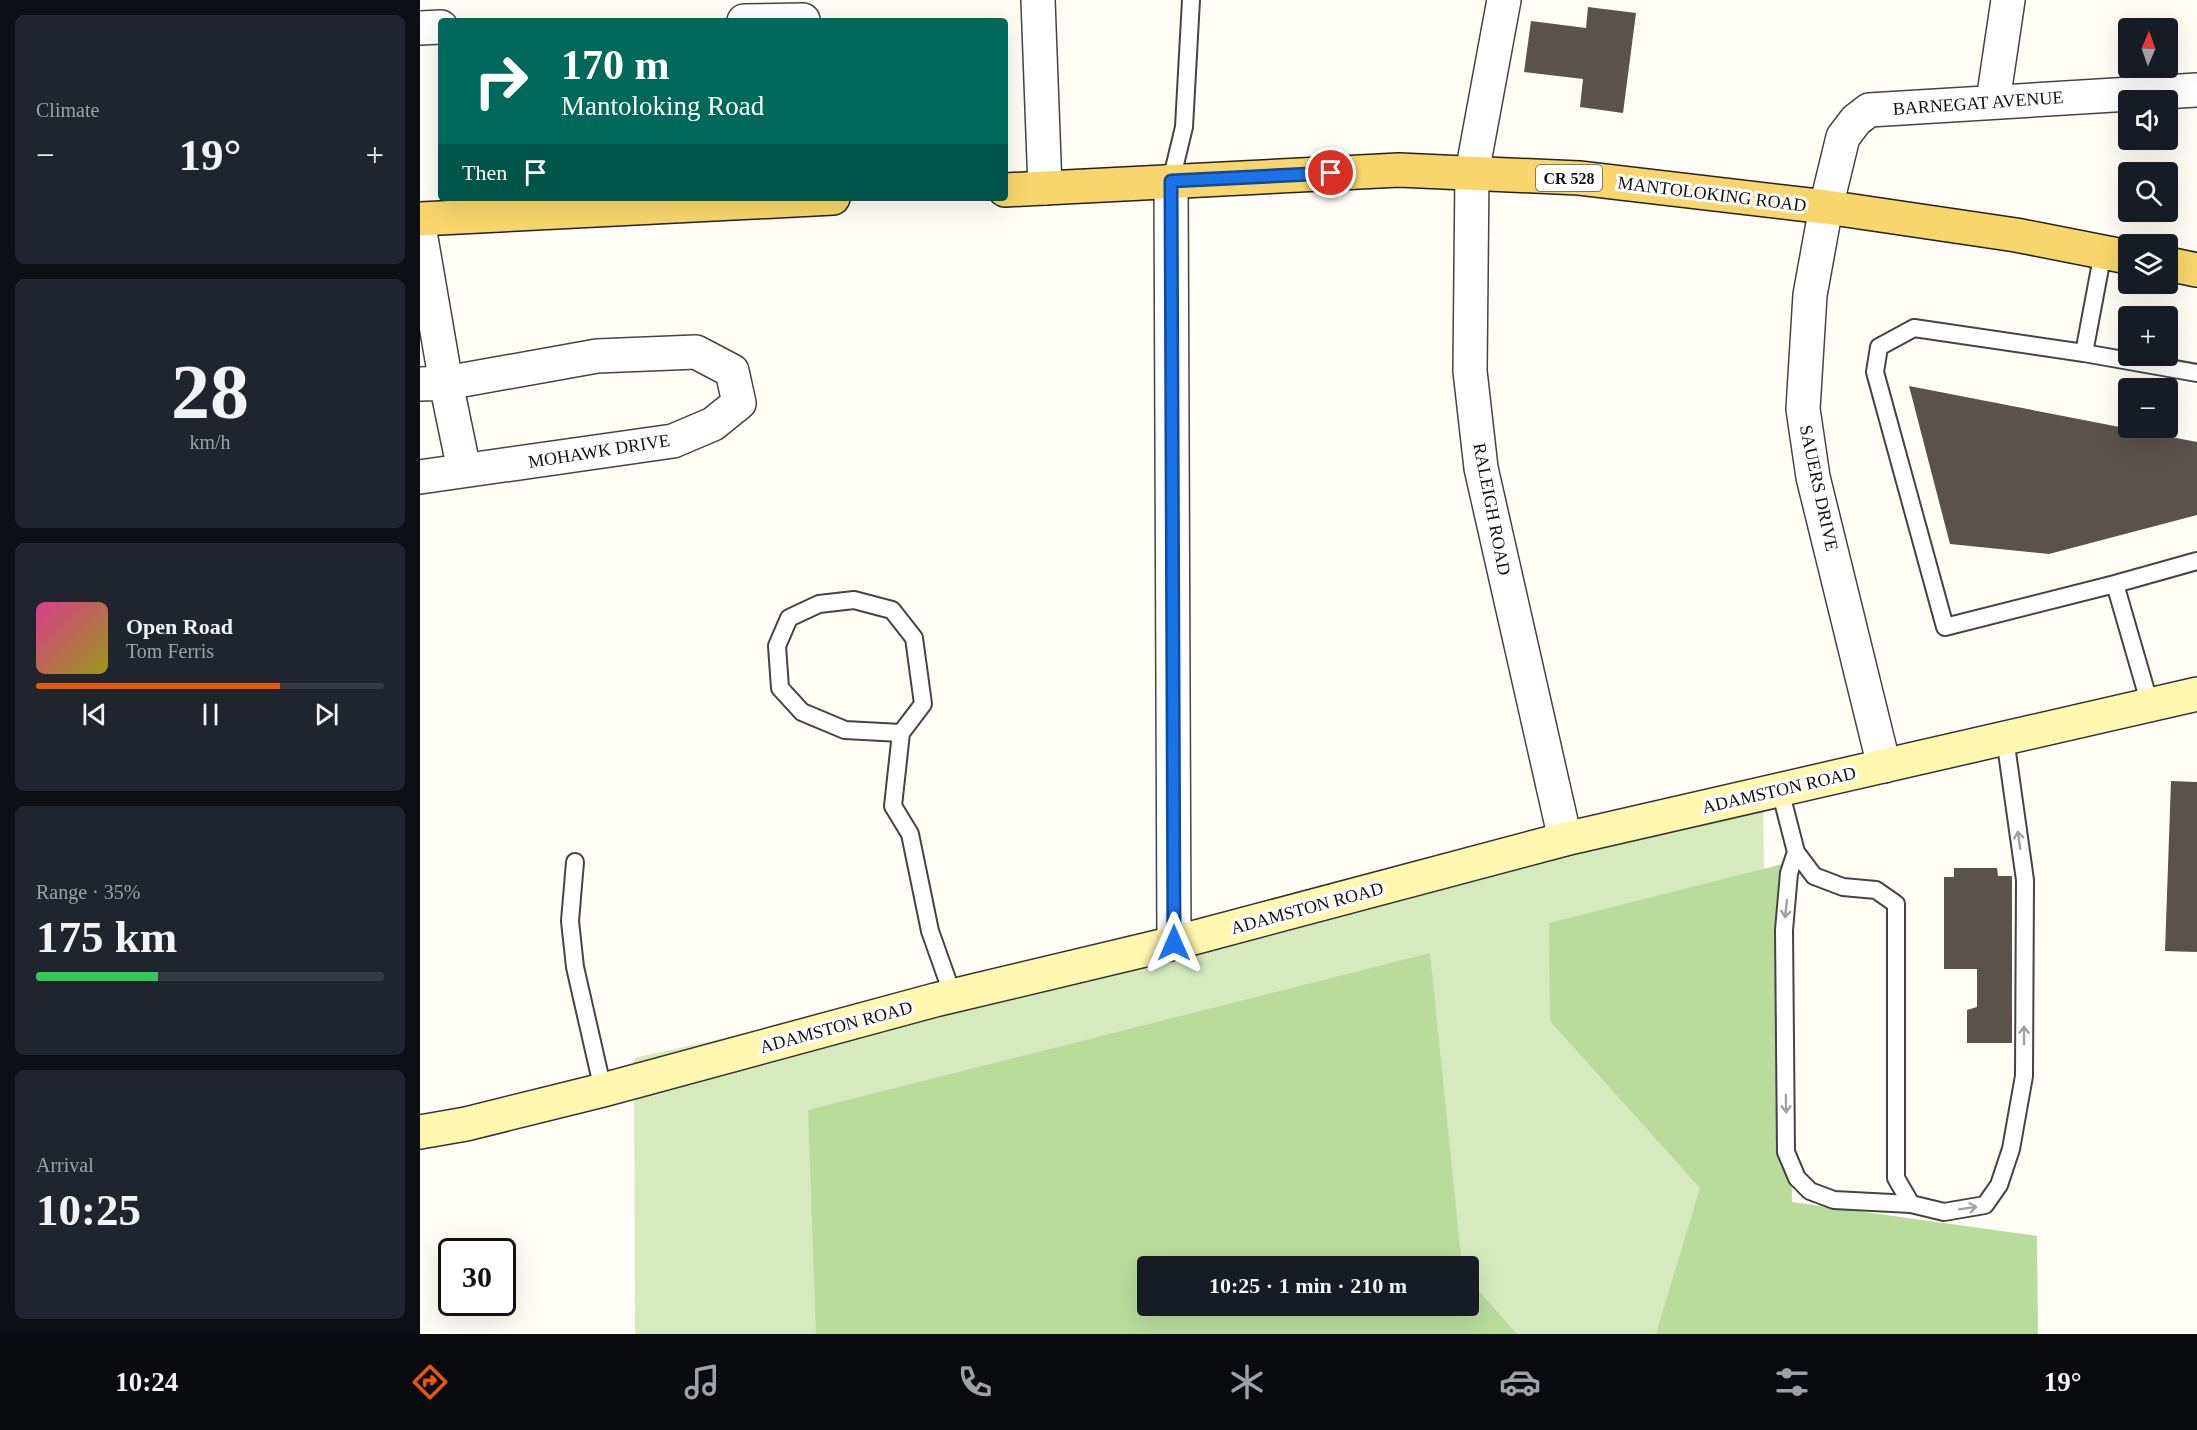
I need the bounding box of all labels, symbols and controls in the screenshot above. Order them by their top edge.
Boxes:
north arrow [2118,18,2178,78]
map controls [2118,18,2178,438]
icon: right [462,42,540,120]
text: 170 m [561,42,670,88]
street label: BARNEGAT AVENUE [1892,87,2064,119]
button: sound [2118,90,2178,150]
text: Mantoloking Road [561,91,764,121]
text: Climate [36,99,99,121]
text: 19° [179,130,242,180]
text: − [36,137,55,173]
text: + [365,137,384,173]
pin [1305,147,1356,198]
icon: arrive [519,156,552,189]
icon: arrive [1314,156,1347,189]
text: Then [462,160,507,185]
button: search [2118,162,2178,222]
road number: CR 528 [1536,165,1602,191]
street label: MANTOLOKING ROAD [1616,172,1808,216]
button: layers [2118,234,2178,294]
button: + [2118,306,2178,366]
text: 28 [171,348,249,435]
button: − [2118,378,2178,438]
street label: SAUERS DRIVE [1796,423,1842,553]
street label: MOHAWK DRIVE [527,430,671,472]
text: km/h [189,431,231,453]
street label: RALEIGH ROAD [1469,441,1515,577]
text: Open Road [126,614,233,639]
text: Tom Ferris [126,640,214,662]
icon: previous [78,698,111,731]
icon: pause [194,698,227,731]
icon: next [310,698,343,731]
street label: ADAMSTON ROAD [1700,763,1858,817]
one-way arrow [2014,831,2025,850]
street label: ADAMSTON ROAD [1228,878,1386,938]
text: Range · 35% [36,881,140,903]
one-way arrow [1780,899,1791,919]
position arrow [1142,911,1206,975]
text: 175 km [36,912,177,962]
street label: ADAMSTON ROAD [757,997,915,1057]
one-way arrow [2018,1025,2030,1045]
one-way arrow [1780,1094,1791,1114]
text: Arrival [36,1154,94,1176]
text: 10:25 [36,1185,141,1235]
one-way arrow [1958,1202,1978,1213]
speed limit sign: 30 [438,1238,516,1316]
text: 10:25 · 1 min · 210 m [1209,1273,1407,1298]
icon: directions [409,1361,451,1403]
icon: music [681,1361,723,1403]
icon: phone [954,1361,996,1403]
icon: climate [1226,1361,1268,1403]
icon: car [1499,1361,1541,1403]
icon: filters [1771,1361,1813,1403]
text: 10:24 [115,1367,178,1397]
text: 19° [2044,1367,2082,1397]

